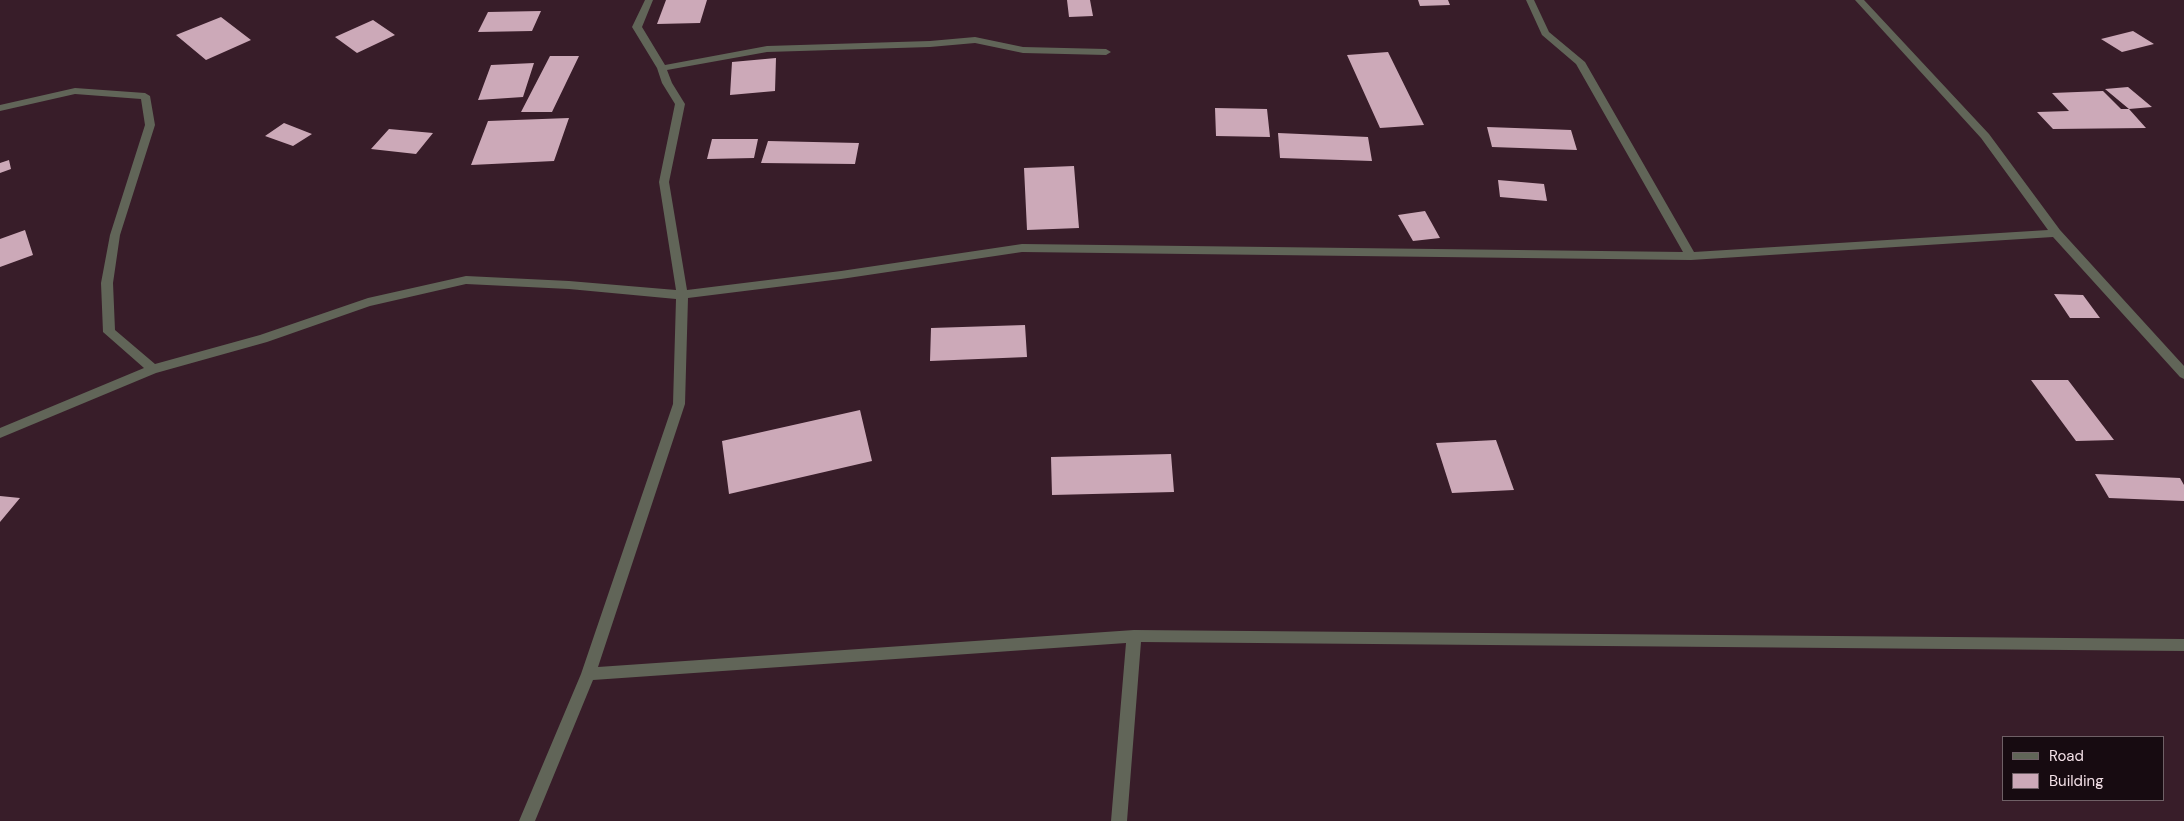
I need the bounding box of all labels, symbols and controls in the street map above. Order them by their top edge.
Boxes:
legend [2002,736,2164,801]
text: Road [2049,746,2084,766]
text: Building [2049,771,2104,791]

